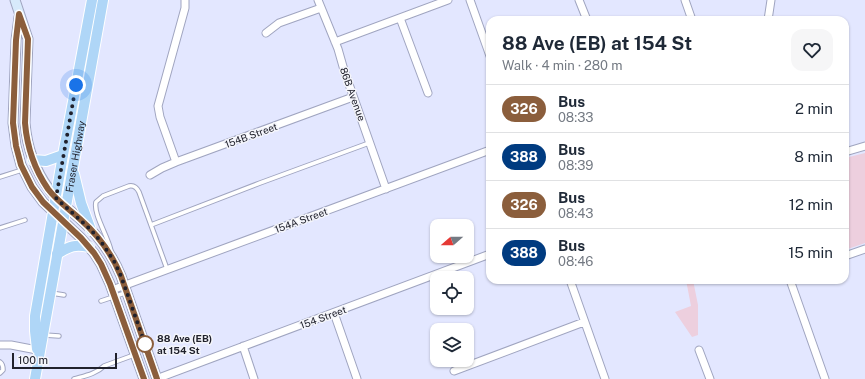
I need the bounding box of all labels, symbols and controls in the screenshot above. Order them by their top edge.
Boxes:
button: heart [791,29,833,71]
text: 88 Ave (EB) at 154 St [502,32,692,54]
text: Walk · 4 min · 280 m [502,58,622,73]
street label: 86B Avenue [338,66,368,123]
your location [66,75,86,95]
text: Bus [558,93,585,110]
text: 2 min [795,100,833,117]
text: 326 [510,101,538,117]
text: 08:33 [558,110,594,125]
street label: Fraser Highway [63,119,87,193]
street label: 154B Street [223,120,279,150]
text: Bus [558,141,585,158]
text: 8 min [794,148,833,165]
text: 388 [510,149,538,165]
text: 08:39 [558,158,593,173]
text: Bus [558,189,585,206]
text: 12 min [789,196,833,213]
text: 326 [510,197,538,213]
street label: 154A Street [273,205,329,235]
text: 08:43 [558,206,594,221]
north arrow [430,219,474,263]
map controls [430,219,474,367]
text: Bus [558,237,585,254]
text: 15 min [788,244,833,261]
text: 388 [510,245,538,261]
text: 08:46 [558,254,593,269]
button: locate [430,271,474,315]
street label: 154 Street [298,303,348,331]
button: layers [430,323,474,367]
place label: 88 Ave (EB) at 154 St [157,332,212,356]
marker: 88 Ave (EB) at 154 St [136,335,154,353]
scale bar [12,351,117,370]
text: 100 m [18,354,48,366]

